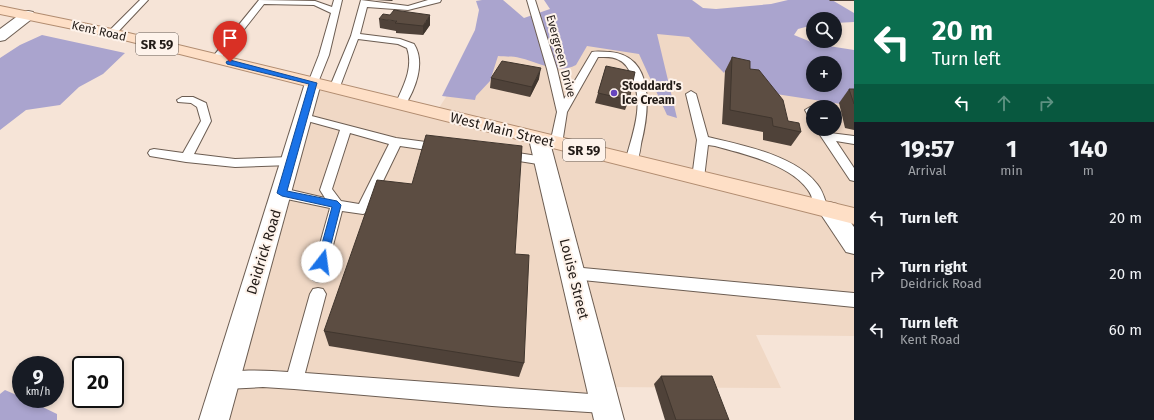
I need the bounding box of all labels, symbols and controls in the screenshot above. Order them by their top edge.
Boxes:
map controls [806,12,842,136]
button: search [806,12,842,48]
street label: Evergreen Drive [543,13,579,99]
text: 20 m [932,14,993,47]
icon: left [866,16,918,68]
street label: Kent Road [70,18,128,44]
pin [213,21,247,62]
icon: arrive [219,27,241,49]
road number: SR 59 [136,33,178,55]
text: Turn left [932,48,1001,70]
button: + [806,56,842,92]
place label: Stoddard's Ice Cream [622,79,682,107]
marker: Stoddard's Ice Cream [609,88,619,98]
icon: left [951,92,973,114]
icon: ahead [993,92,1015,114]
icon: right [1035,92,1057,114]
button: − [806,100,842,136]
street label: West Main Street [448,109,557,151]
text: 19:57 [900,135,954,163]
text: 1 [1006,135,1017,163]
text: 140 [1069,135,1108,163]
road number: SR 59 [563,139,605,161]
text: Arrival [908,163,946,178]
text: min [1000,163,1023,178]
text: m [1083,163,1094,178]
street label: Deidrick Road [243,207,285,297]
icon: left [866,207,888,229]
text: Turn left [900,209,958,227]
text: 20 m [1109,209,1142,227]
street label: Louise Street [556,237,592,322]
position arrow [301,241,343,283]
text: Turn right [900,258,967,276]
icon: right [866,263,888,285]
text: 20 m [1109,265,1142,283]
text: Deidrick Road [900,276,982,291]
text: Turn left [900,314,958,332]
icon: left [866,319,888,341]
text: 60 m [1109,321,1142,339]
text: Kent Road [900,332,960,347]
speed limit sign: 20 [72,356,124,408]
text: 9 [32,365,44,389]
text: km/h [26,386,50,398]

